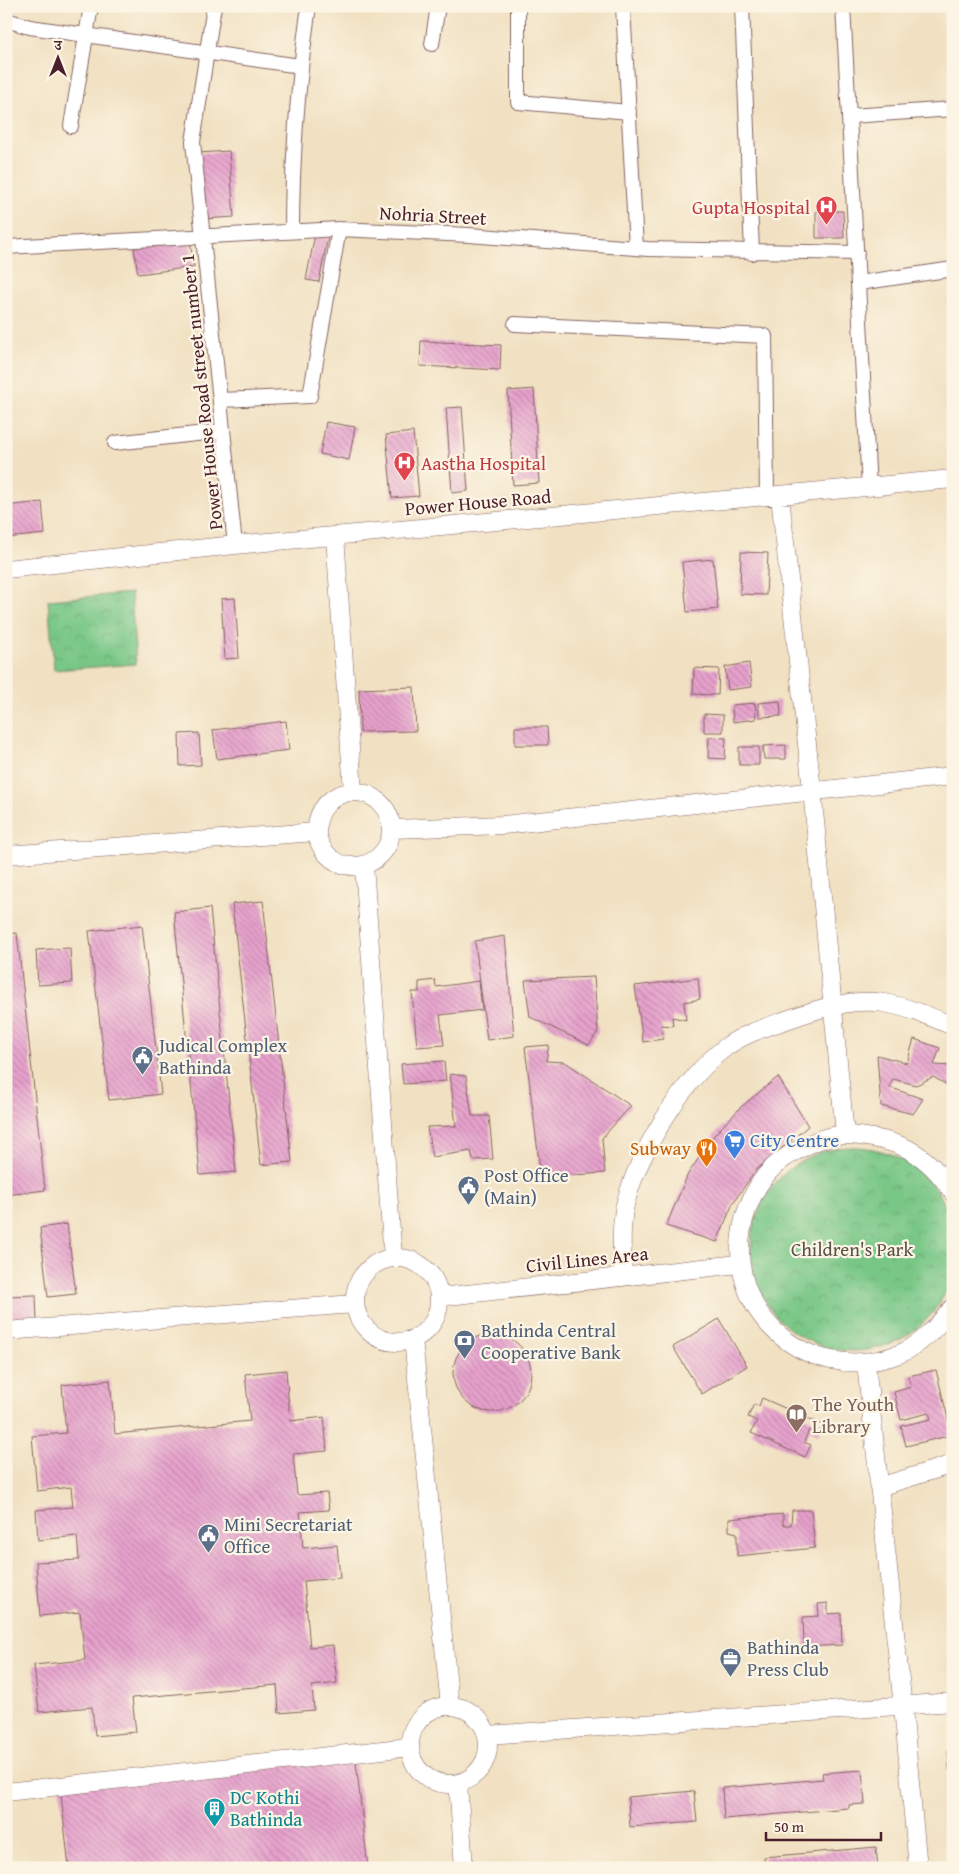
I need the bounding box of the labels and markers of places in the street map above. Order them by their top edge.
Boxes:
place label: Gupta Hospital [692,193,810,221]
hospital icon: Gupta Hospital [814,195,838,226]
place label: Aastha Hospital [421,449,546,477]
hospital icon: Aastha Hospital [393,451,417,482]
place label: Judical Complex Bathinda [157,1031,287,1081]
public building icon: Judical Complex Bathinda [131,1044,155,1075]
place label: City Centre [750,1126,839,1154]
supermarket icon: City Centre [722,1128,746,1159]
place label: Subway [630,1134,692,1162]
restaurant icon: Subway [695,1136,719,1167]
place label: Post Office (Main) [484,1161,569,1211]
public building icon: Post Office (Main) [456,1174,480,1205]
place label: Bathinda Central Cooperative Bank [481,1316,621,1366]
bank icon: Bathinda Central Cooperative Bank [453,1329,477,1360]
place label: The Youth Library [812,1390,894,1440]
library icon: The Youth Library [784,1403,808,1434]
place label: Mini Secretariat Office [224,1510,353,1560]
public building icon: Mini Secretariat Office [196,1523,220,1554]
place label: Bathinda Press Club [747,1633,829,1683]
office icon: Bathinda Press Club [719,1646,743,1677]
place label: DC Kothi Bathinda [230,1783,302,1833]
building icon: DC Kothi Bathinda [202,1796,226,1827]

